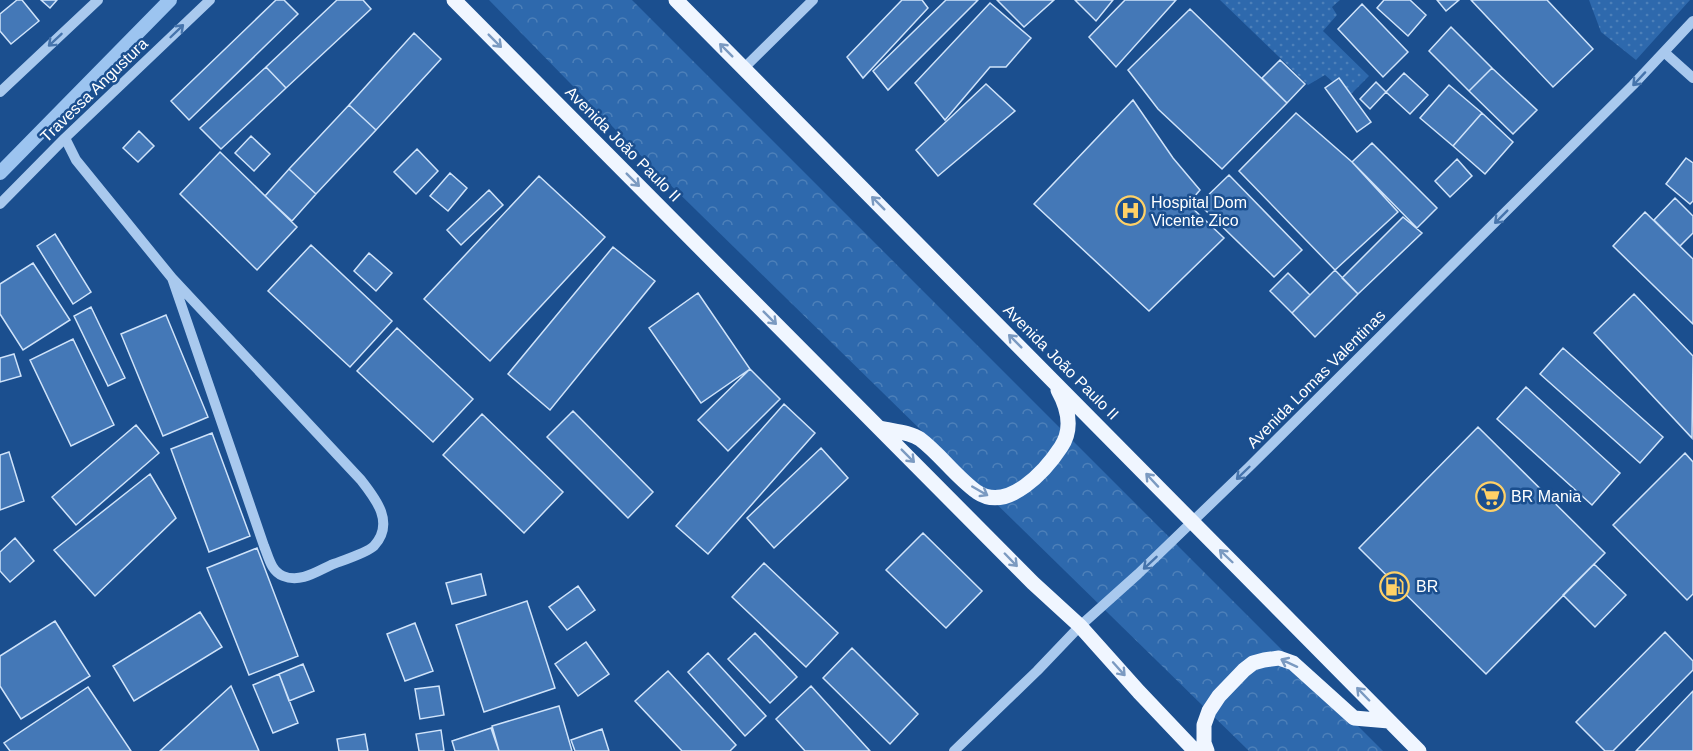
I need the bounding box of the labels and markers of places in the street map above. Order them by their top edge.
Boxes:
place label: Hospital Dom Vicente Zico [1151,194,1247,229]
hospital icon: Hospital Dom Vicente Zico [1114,195,1146,227]
supermarket icon: BR Mania [1474,480,1506,512]
place label: BR Mania [1511,488,1581,505]
fuel station icon: BR [1379,570,1411,602]
place label: BR [1416,578,1438,595]

